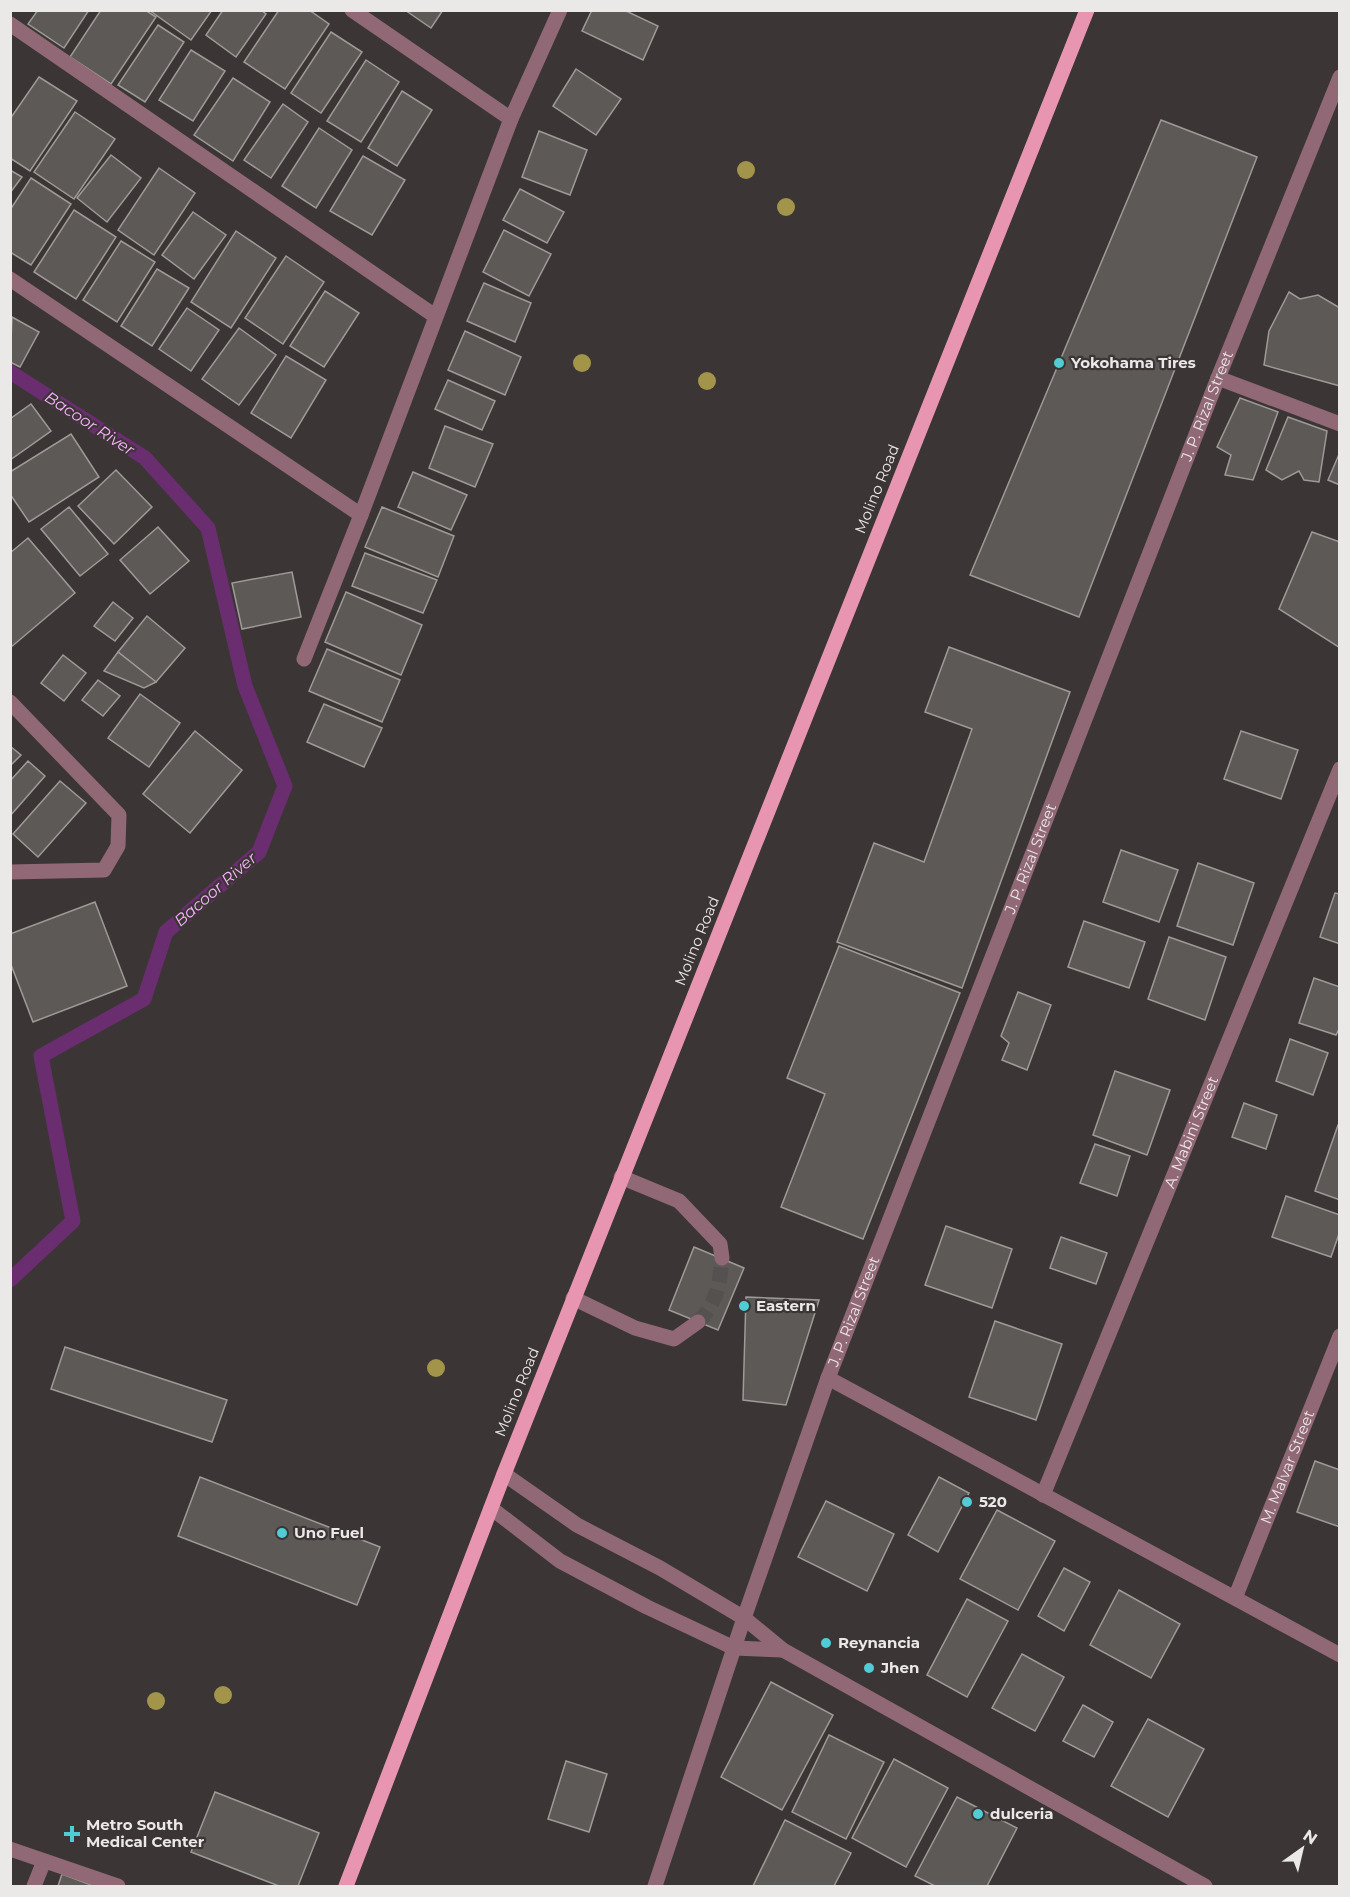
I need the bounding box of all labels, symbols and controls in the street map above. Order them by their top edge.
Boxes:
street label: J. P. Rizal Street [1176,348,1237,465]
place label: Yokohama Tires [1070,353,1196,372]
marker: Yokohama Tires [1052,356,1066,370]
water label: Bacoor River [41,387,139,460]
street label: Molino Road [850,441,903,536]
street label: J. P. Rizal Street [1000,801,1060,917]
water label: Bacoor River [170,848,261,930]
street label: Molino Road [670,893,723,988]
street label: A. Mabini Street [1160,1073,1222,1191]
street label: J. P. Rizal Street [823,1254,884,1370]
place label: Eastern [756,1296,816,1315]
marker: Eastern [737,1299,751,1313]
street label: Molino Road [490,1344,543,1439]
street label: M. Malvar Street [1256,1407,1318,1526]
place label: 520 [979,1492,1007,1511]
marker: 520 [960,1495,974,1509]
place label: Uno Fuel [294,1523,364,1542]
marker: Uno Fuel [275,1526,289,1540]
place label: Reynancia [838,1633,920,1652]
marker: Reynancia [819,1636,833,1650]
place label: Jhen [880,1658,919,1677]
marker: Jhen [862,1661,876,1675]
place label: dulceria [990,1804,1054,1823]
marker: dulceria [971,1807,985,1821]
place label: Metro South Medical Center [86,1815,205,1851]
north arrow [1272,1819,1332,1879]
marker: Metro South Medical Center [63,1825,81,1843]
text: N [1299,1825,1321,1848]

